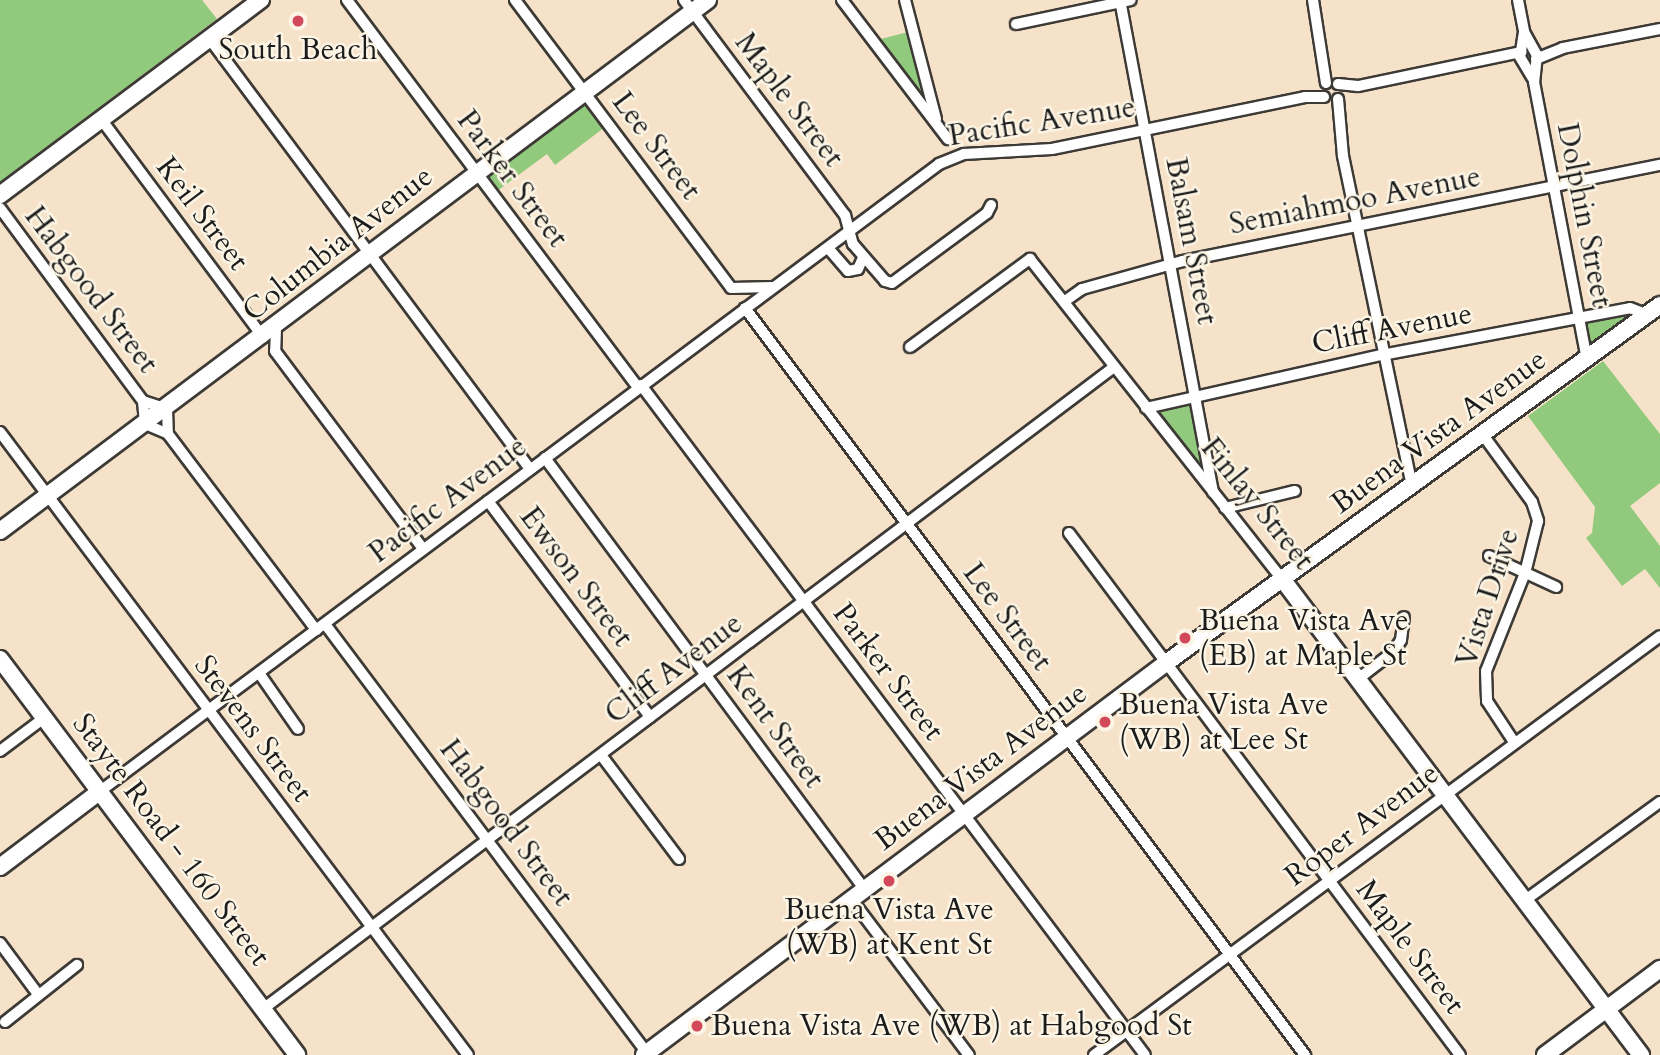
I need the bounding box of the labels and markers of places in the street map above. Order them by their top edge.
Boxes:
marker: South Beach [290,13,306,29]
place label: South Beach [219,32,377,68]
place label: Buena Vista Ave (EB) at Maple St [1199,603,1409,674]
marker: Buena Vista Ave (EB) at Maple St [1177,630,1193,646]
place label: Buena Vista Ave (WB) at Lee St [1119,687,1329,758]
marker: Buena Vista Ave (WB) at Lee St [1097,714,1113,730]
marker: Buena Vista Ave (WB) at Kent St [881,873,897,889]
place label: Buena Vista Ave (WB) at Kent St [784,892,994,962]
place label: Buena Vista Ave (WB) at Habgood St [711,1008,1192,1044]
marker: Buena Vista Ave (WB) at Habgood St [689,1018,705,1034]

